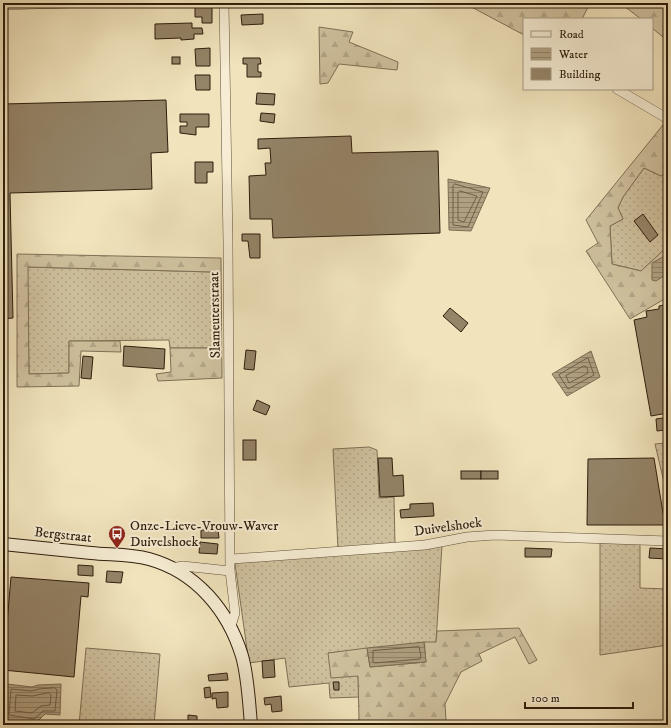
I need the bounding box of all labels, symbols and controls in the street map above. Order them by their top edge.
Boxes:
legend [523,18,653,90]
text: Road [559,27,584,42]
text: Water [558,47,588,62]
text: Building [559,67,600,82]
street label: Slameuterstraat [205,271,225,359]
street label: Duivelshoek [413,513,483,541]
place label: Onze-Lieve-Vrouw-Waver Duivelshoek [130,517,279,551]
street label: Bergstraat [33,523,93,547]
bus stop icon: Onze-Lieve-Vrouw-Waver Duivelshoek [107,524,127,549]
scale bar [525,684,633,710]
text: 100 m [531,691,560,706]

